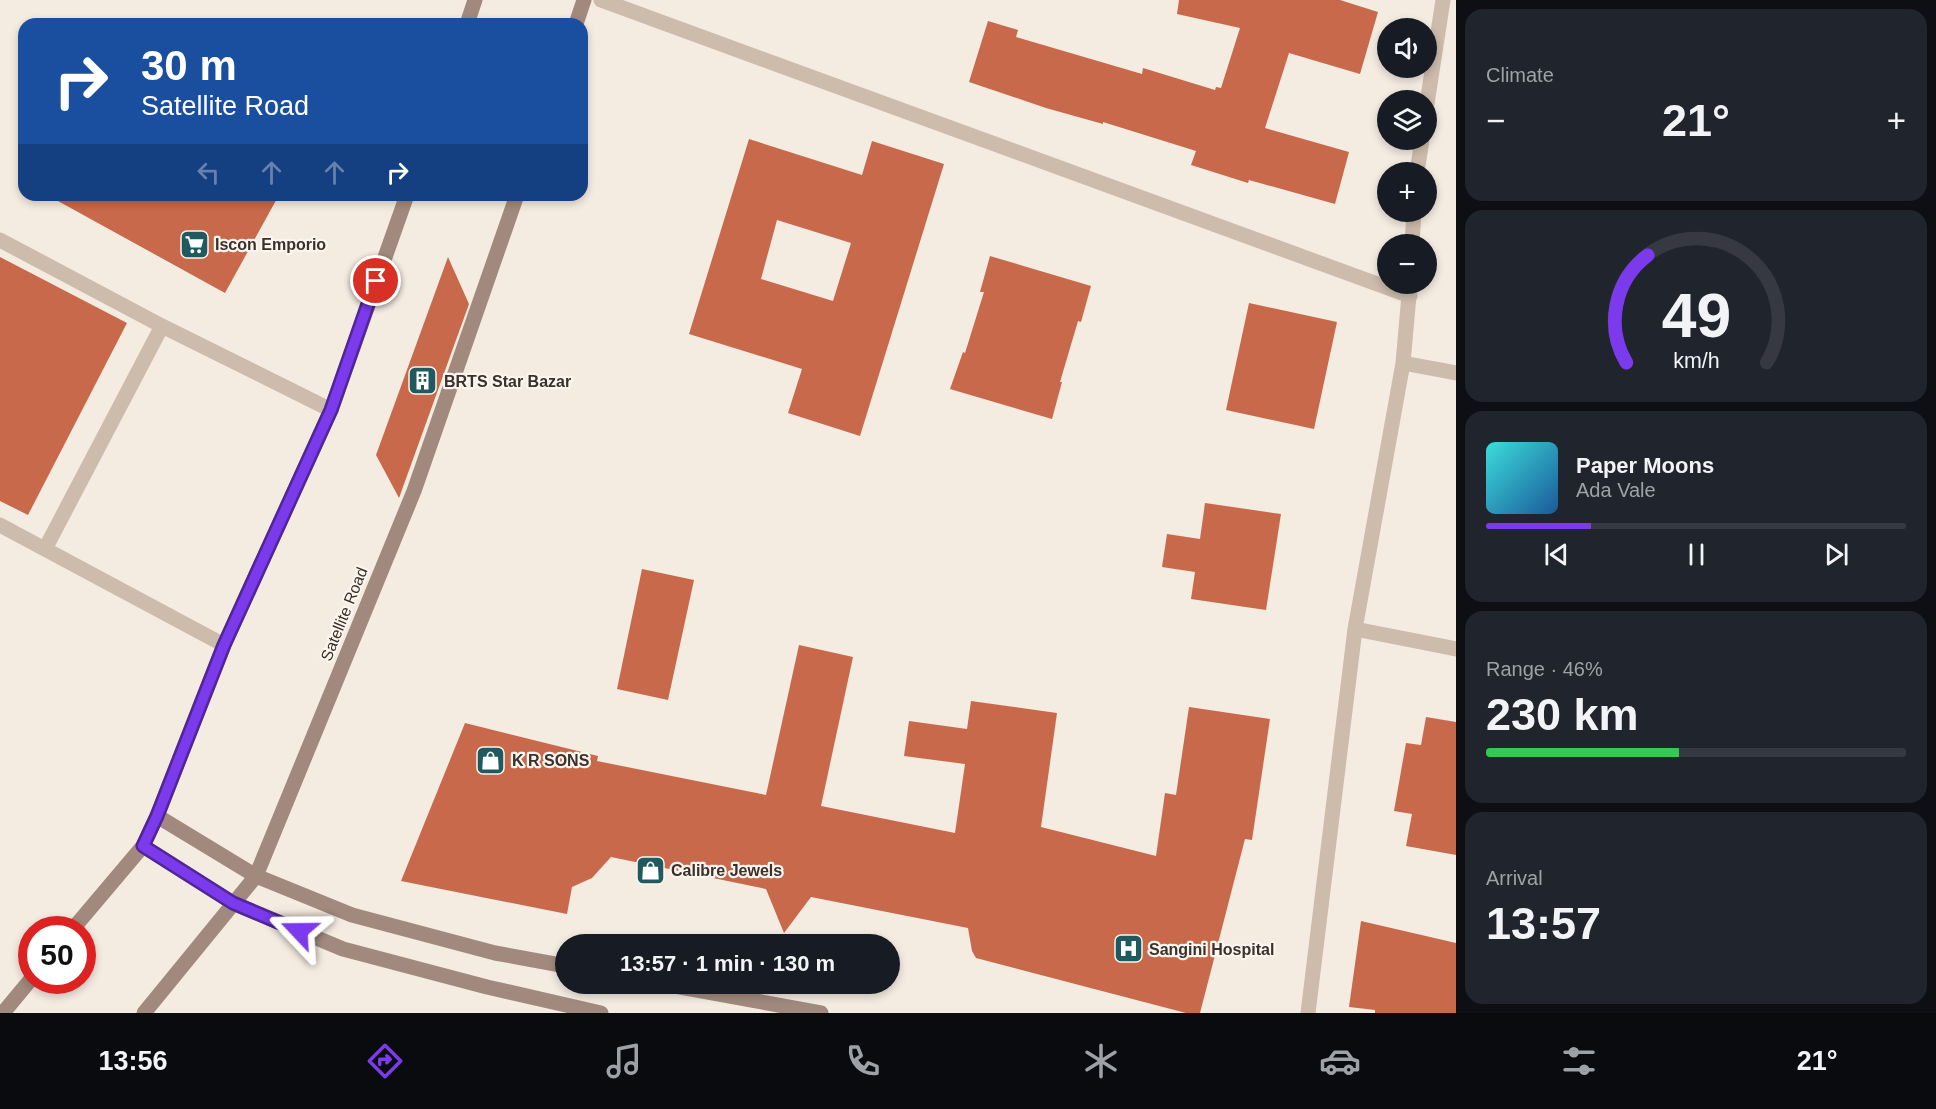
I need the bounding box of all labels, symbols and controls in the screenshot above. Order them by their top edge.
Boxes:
map controls [1377,18,1437,294]
button: sound [1377,18,1437,78]
icon: right [42,42,120,120]
text: 30 m [141,42,237,89]
text: Climate [1486,64,1554,86]
button: layers [1377,90,1437,150]
text: Satellite Road [141,91,309,121]
text: 21° [1662,95,1730,146]
text: − [1486,102,1505,139]
text: + [1887,102,1906,139]
icon: left [192,156,225,189]
icon: ahead [255,156,288,189]
icon: ahead [318,156,351,189]
icon: right [381,156,414,189]
button: + [1377,162,1437,222]
supermarket icon: Iscon Emporio [178,228,210,260]
button: − [1377,234,1437,294]
place label: Iscon Emporio [215,236,326,253]
pin [350,255,401,306]
icon: arrive [359,264,392,297]
text: 49 [1661,281,1731,350]
text: km/h [1673,349,1719,373]
building icon: BRTS Star Bazar [407,365,439,397]
place label: BRTS Star Bazar [444,373,571,390]
text: Paper Moons [1576,453,1714,478]
text: Ada Vale [1576,479,1656,501]
icon: previous [1540,538,1573,571]
icon: pause [1680,538,1713,571]
icon: next [1820,538,1853,571]
street label: Satellite Road [317,565,371,663]
text: Range · 46% [1486,658,1603,680]
text: 230 km [1486,689,1639,740]
shop icon: K R SONS [475,744,507,776]
place label: K R SONS [512,752,590,769]
shop icon: Calibre Jewels [634,854,666,886]
place label: Calibre Jewels [671,862,782,879]
text: Arrival [1486,867,1543,889]
text: 13:57 [1486,898,1601,949]
position arrow [267,899,331,963]
speed limit sign: 50 [18,916,96,994]
hospital icon: Sangini Hospital [1112,933,1144,965]
place label: Sangini Hospital [1149,941,1274,958]
text: 13:57 · 1 min · 130 m [620,951,835,976]
icon: directions [364,1040,406,1082]
icon: music [603,1040,645,1082]
icon: phone [842,1040,884,1082]
icon: climate [1080,1040,1122,1082]
icon: car [1319,1040,1361,1082]
icon: filters [1558,1040,1600,1082]
text: 13:56 [98,1046,167,1076]
text: 21° [1797,1046,1838,1076]

